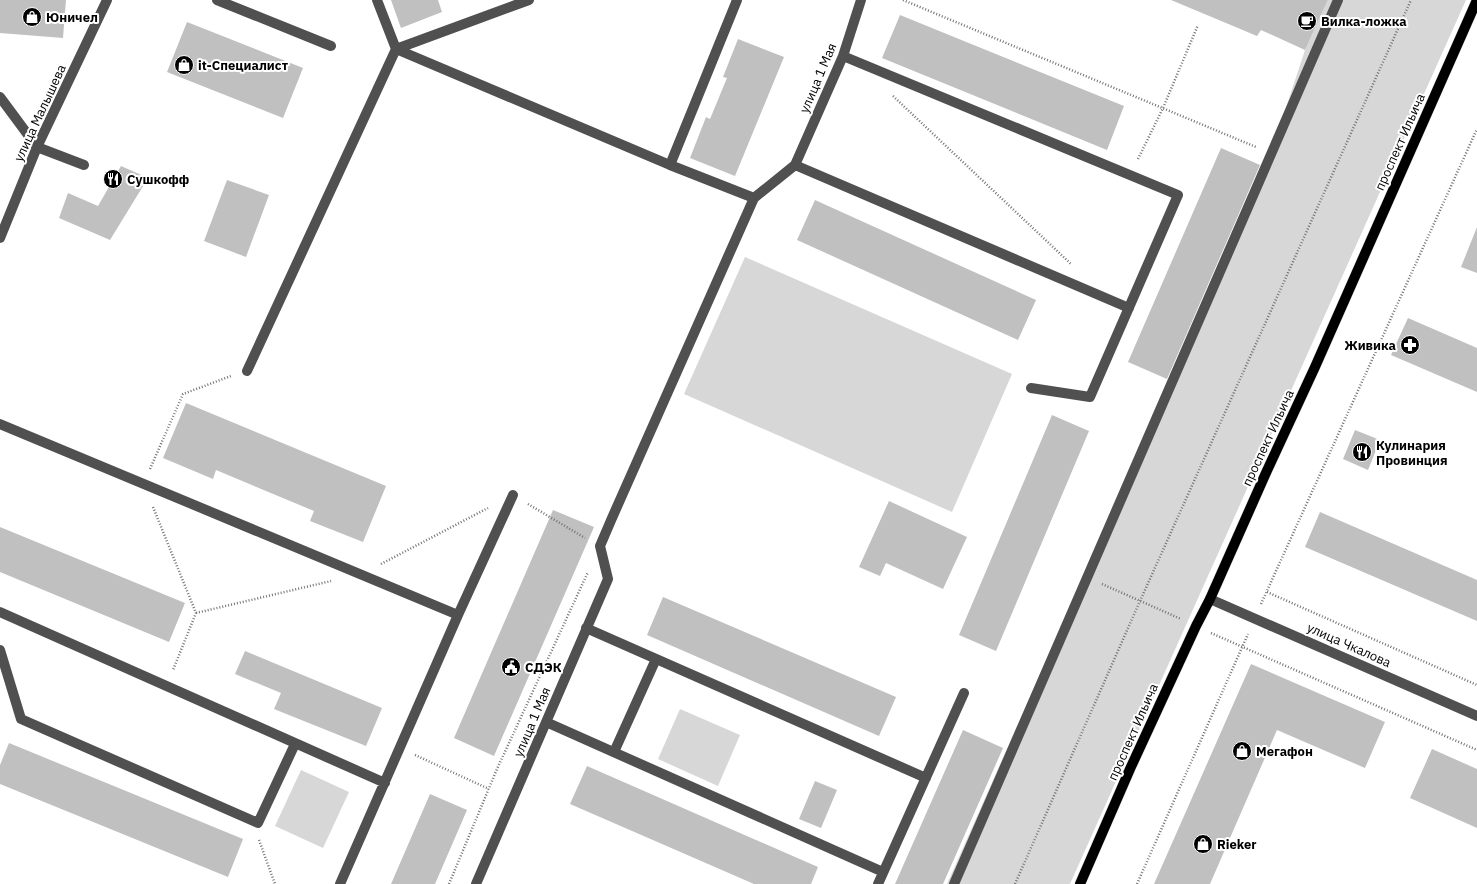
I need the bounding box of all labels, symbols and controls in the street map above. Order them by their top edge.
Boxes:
shop icon: Юничел [21,6,43,28]
place label: Юничел [46,9,98,26]
cafe icon: Вилка-ложка [1296,10,1318,32]
place label: Вилка-ложка [1321,13,1407,30]
street label: улица 1 Мая [796,40,840,116]
shop icon: it-Специалист [173,54,195,76]
place label: it-Специалист [198,57,289,74]
street label: улица Малышева [10,62,70,164]
street label: проспект Ильича [1371,91,1429,193]
restaurant icon: Сушкофф [102,168,124,190]
place label: Сушкофф [127,171,189,188]
pharmacy icon: Живика [1399,334,1421,356]
place label: Живика [1345,337,1396,354]
street label: проспект Ильича [1238,387,1298,489]
place label: Кулинария Провинция [1376,437,1448,469]
restaurant icon: Кулинария Провинция [1351,441,1373,463]
street label: улица Чкалова [1304,619,1394,671]
public building icon: СДЭК [500,656,522,678]
place label: СДЭК [525,659,562,676]
street label: проспект Ильича [1104,681,1162,783]
street label: улица 1 Мая [510,684,554,760]
shop icon: Мегафон [1231,740,1253,762]
place label: Мегафон [1256,743,1313,760]
shop icon: Rieker [1192,833,1214,855]
place label: Rieker [1217,836,1257,853]

